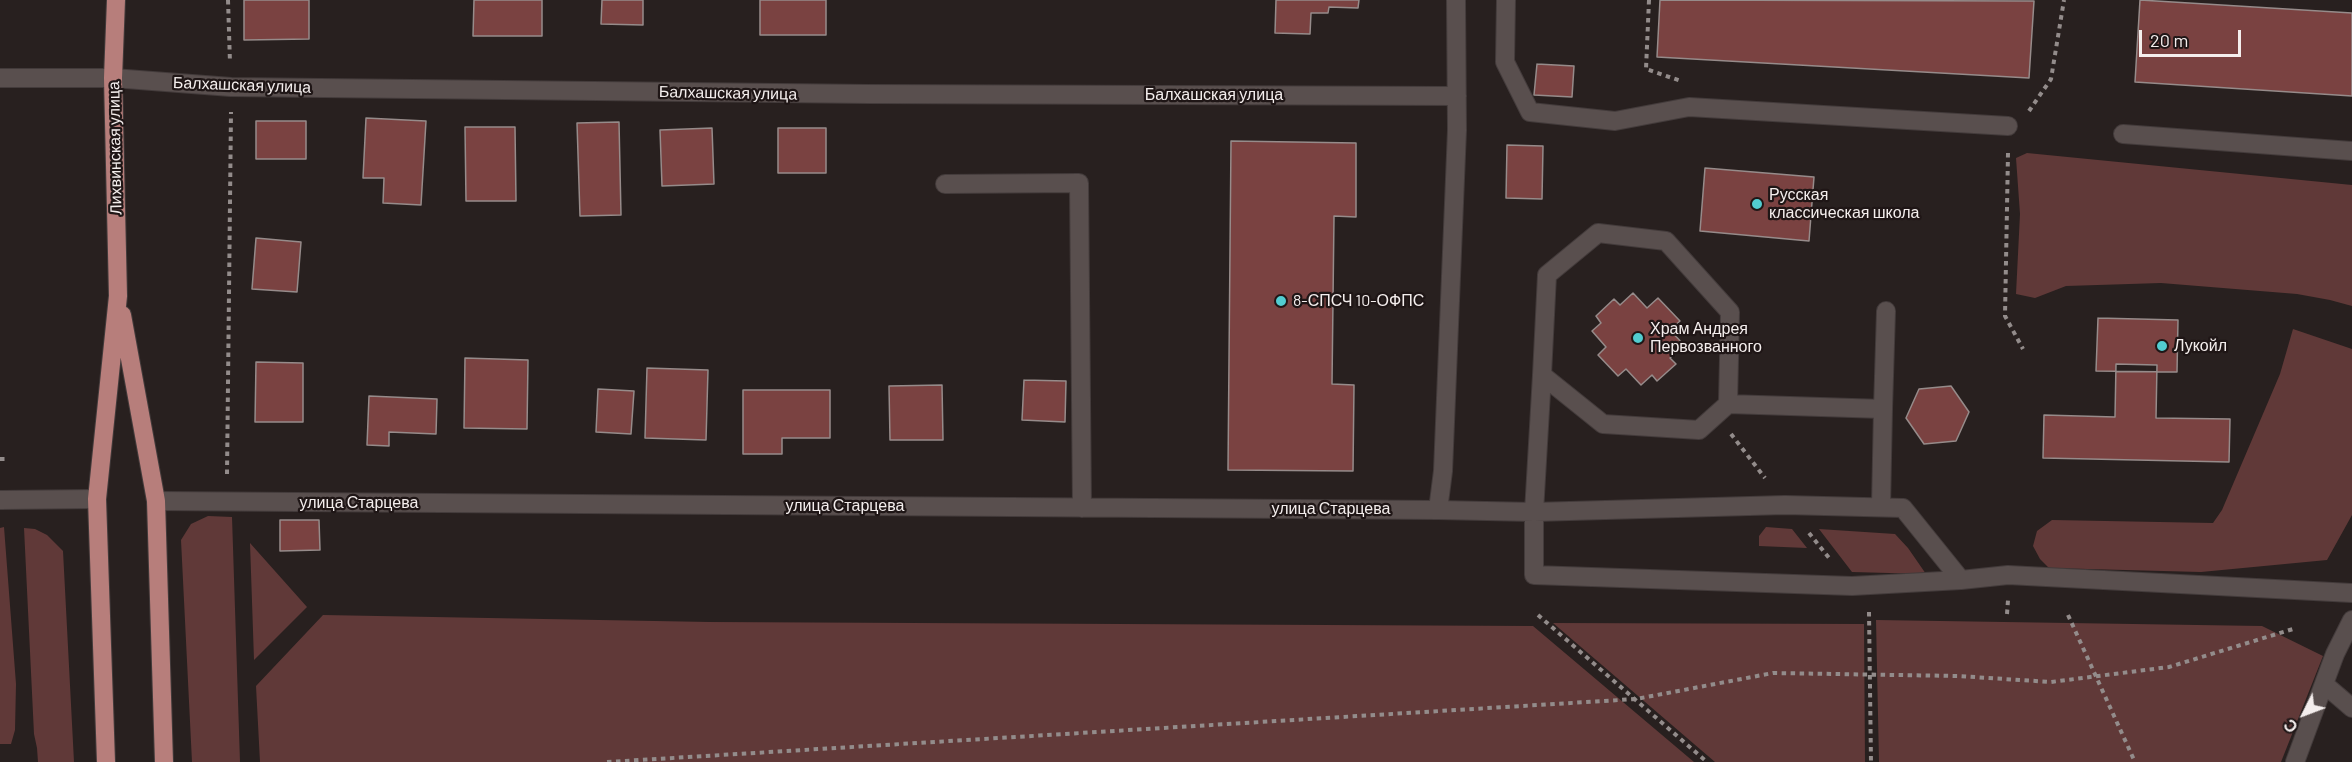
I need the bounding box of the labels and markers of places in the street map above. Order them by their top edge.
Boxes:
place label: Русская классическая школа [1769,185,1919,223]
marker: Русская классическая школа [1750,197,1764,211]
place label: 8-СПСЧ 10-ОФПС [1293,291,1424,311]
marker: 8-СПСЧ 10-ОФПС [1274,294,1288,308]
place label: Храм Андрея Первозванного [1650,319,1762,357]
marker: Храм Андрея Первозванного [1631,331,1645,345]
place label: Лукойл [2174,336,2227,356]
marker: Лукойл [2155,339,2169,353]

